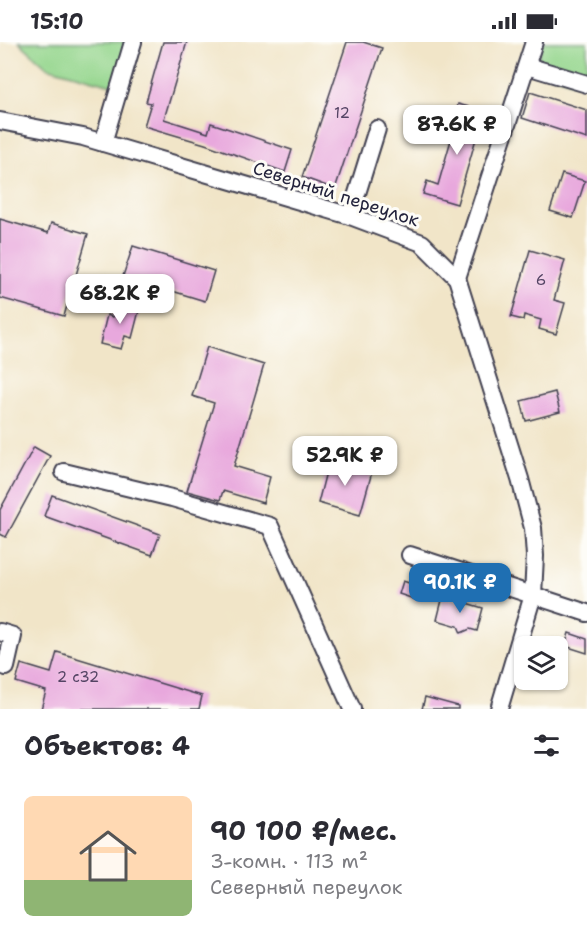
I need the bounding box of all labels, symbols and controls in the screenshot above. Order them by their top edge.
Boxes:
text: 15:10 [30,7,84,36]
house number: 12 [334,103,350,123]
pin: 87.6K ₽ [402,105,512,156]
text: 87.6K ₽ [417,111,497,137]
street label: Северный переулок [250,156,422,232]
house number: 6 [536,270,546,290]
pin: 68.2K ₽ [65,274,175,325]
text: 68.2K ₽ [79,280,161,306]
pin: 52.9K ₽ [290,436,400,487]
text: 52.9K ₽ [306,442,384,468]
pin: 90.1K ₽ [405,563,515,614]
text: 90.1K ₽ [423,569,497,595]
map controls [514,636,568,690]
button: layers [514,636,568,690]
house number: 2 с32 [57,667,99,687]
text: Объектов: 4 [24,728,190,763]
icon: filters [530,729,563,762]
text: 90 100 ₽/мес. [210,813,397,848]
icon: home [72,820,144,892]
text: 3-комн. · 113 m² [210,848,368,874]
text: Северный переулок [210,874,402,900]

